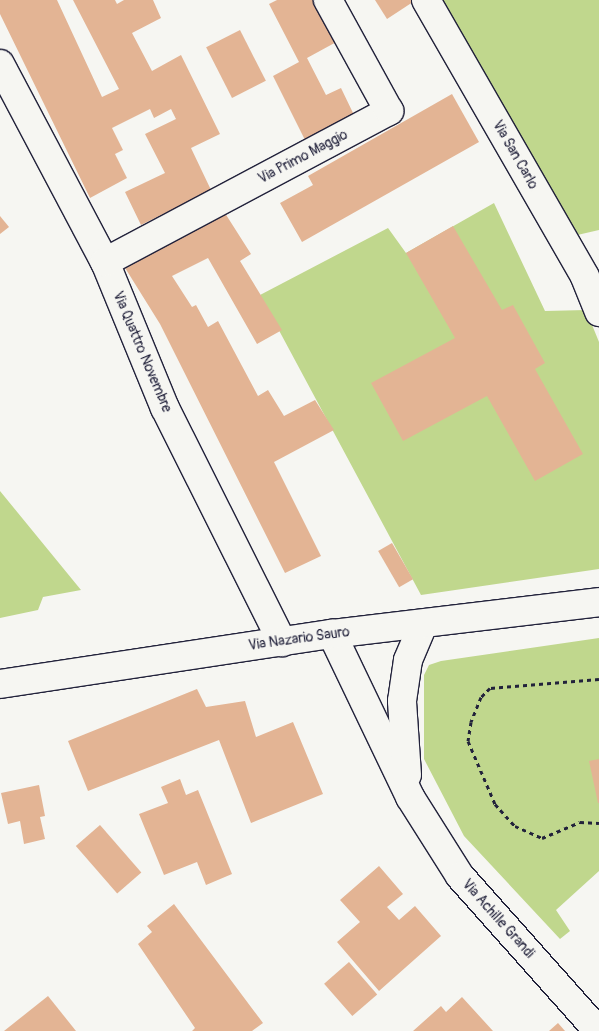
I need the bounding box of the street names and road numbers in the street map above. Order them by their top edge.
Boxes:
street label: Via San Carlo [489,118,541,192]
street label: Via Primo Maggio [255,126,351,188]
street label: Via Quattro Novembre [109,289,175,415]
street label: Via Nazario Sauro [247,624,351,654]
street label: Via Achille Grandi [458,876,538,962]

